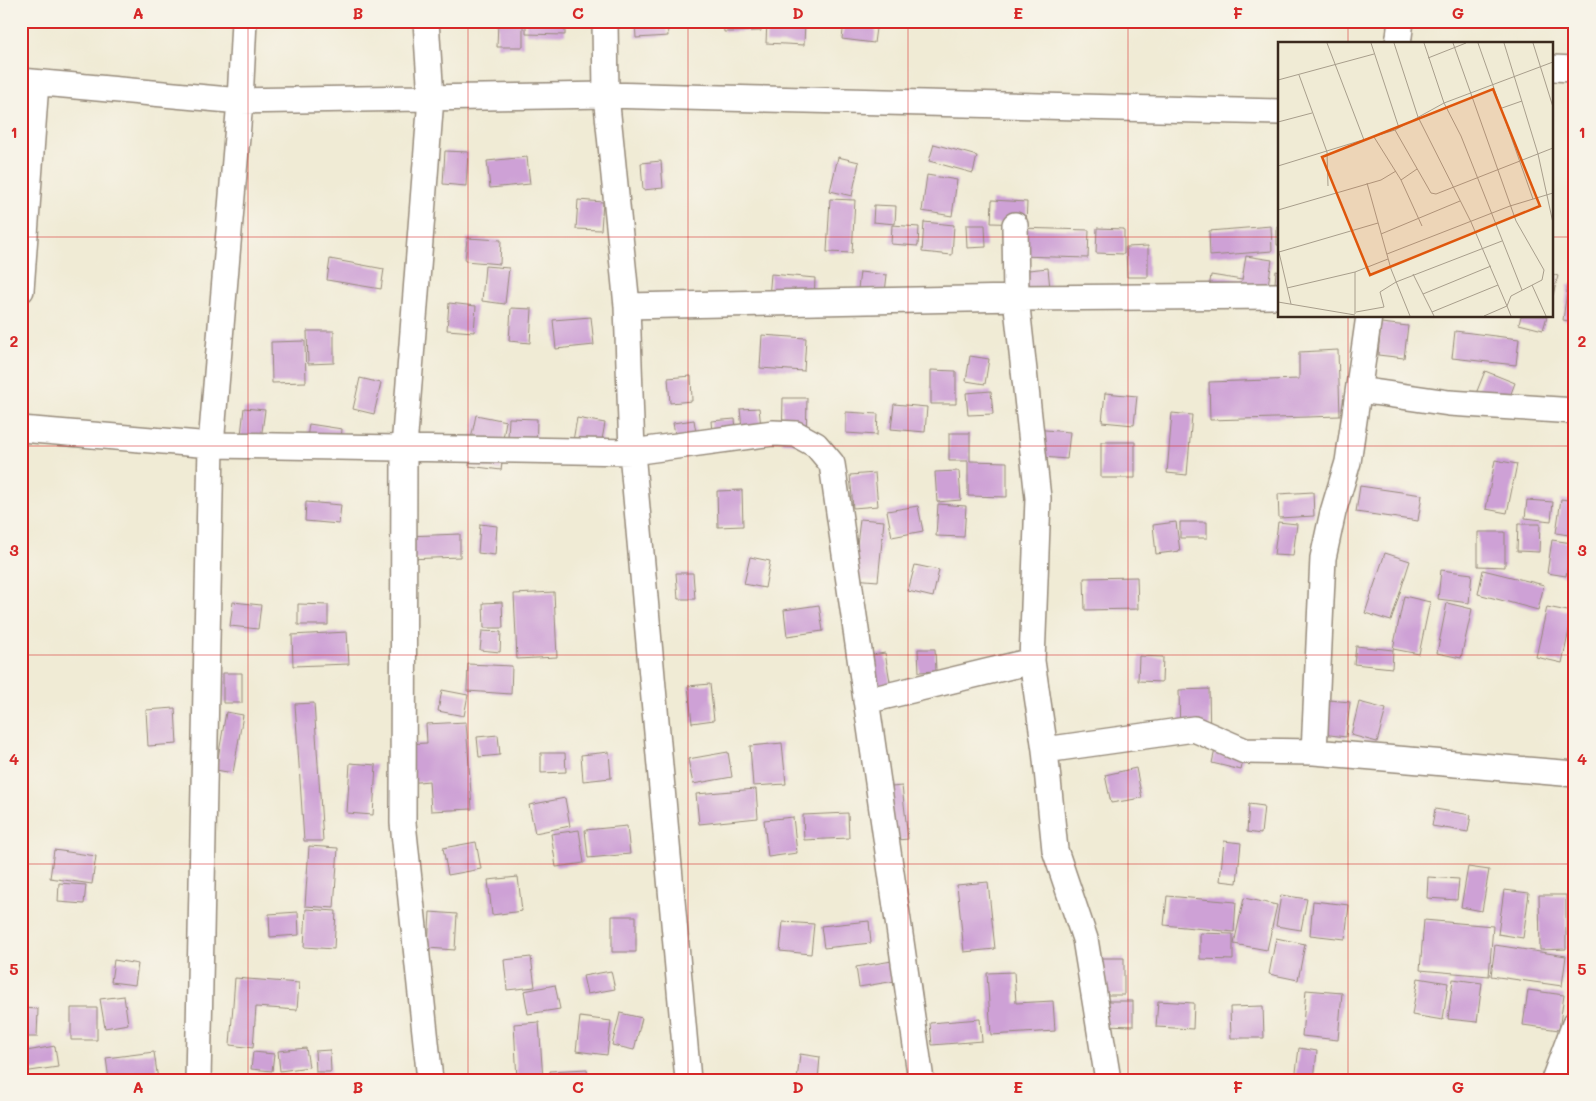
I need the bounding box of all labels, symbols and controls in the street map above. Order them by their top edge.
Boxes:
text: A [132,2,144,23]
text: B [353,2,363,23]
text: C [572,2,584,23]
text: D [792,2,804,23]
text: E [1013,2,1023,23]
text: F [1233,2,1243,23]
text: G [1452,2,1464,23]
inset map [1278,42,1554,318]
text: 1 [10,121,18,142]
text: 1 [1578,121,1586,142]
text: 2 [10,330,19,351]
text: 2 [1578,330,1587,351]
text: 3 [9,539,19,560]
text: 3 [1577,539,1587,560]
text: 4 [9,748,19,769]
text: 4 [1577,748,1587,769]
text: 5 [9,958,19,979]
text: 5 [1577,958,1587,979]
text: A [132,1076,144,1097]
text: B [353,1076,363,1097]
text: C [572,1076,584,1097]
text: D [792,1076,804,1097]
text: E [1013,1076,1023,1097]
text: F [1233,1076,1243,1097]
text: G [1452,1076,1464,1097]

